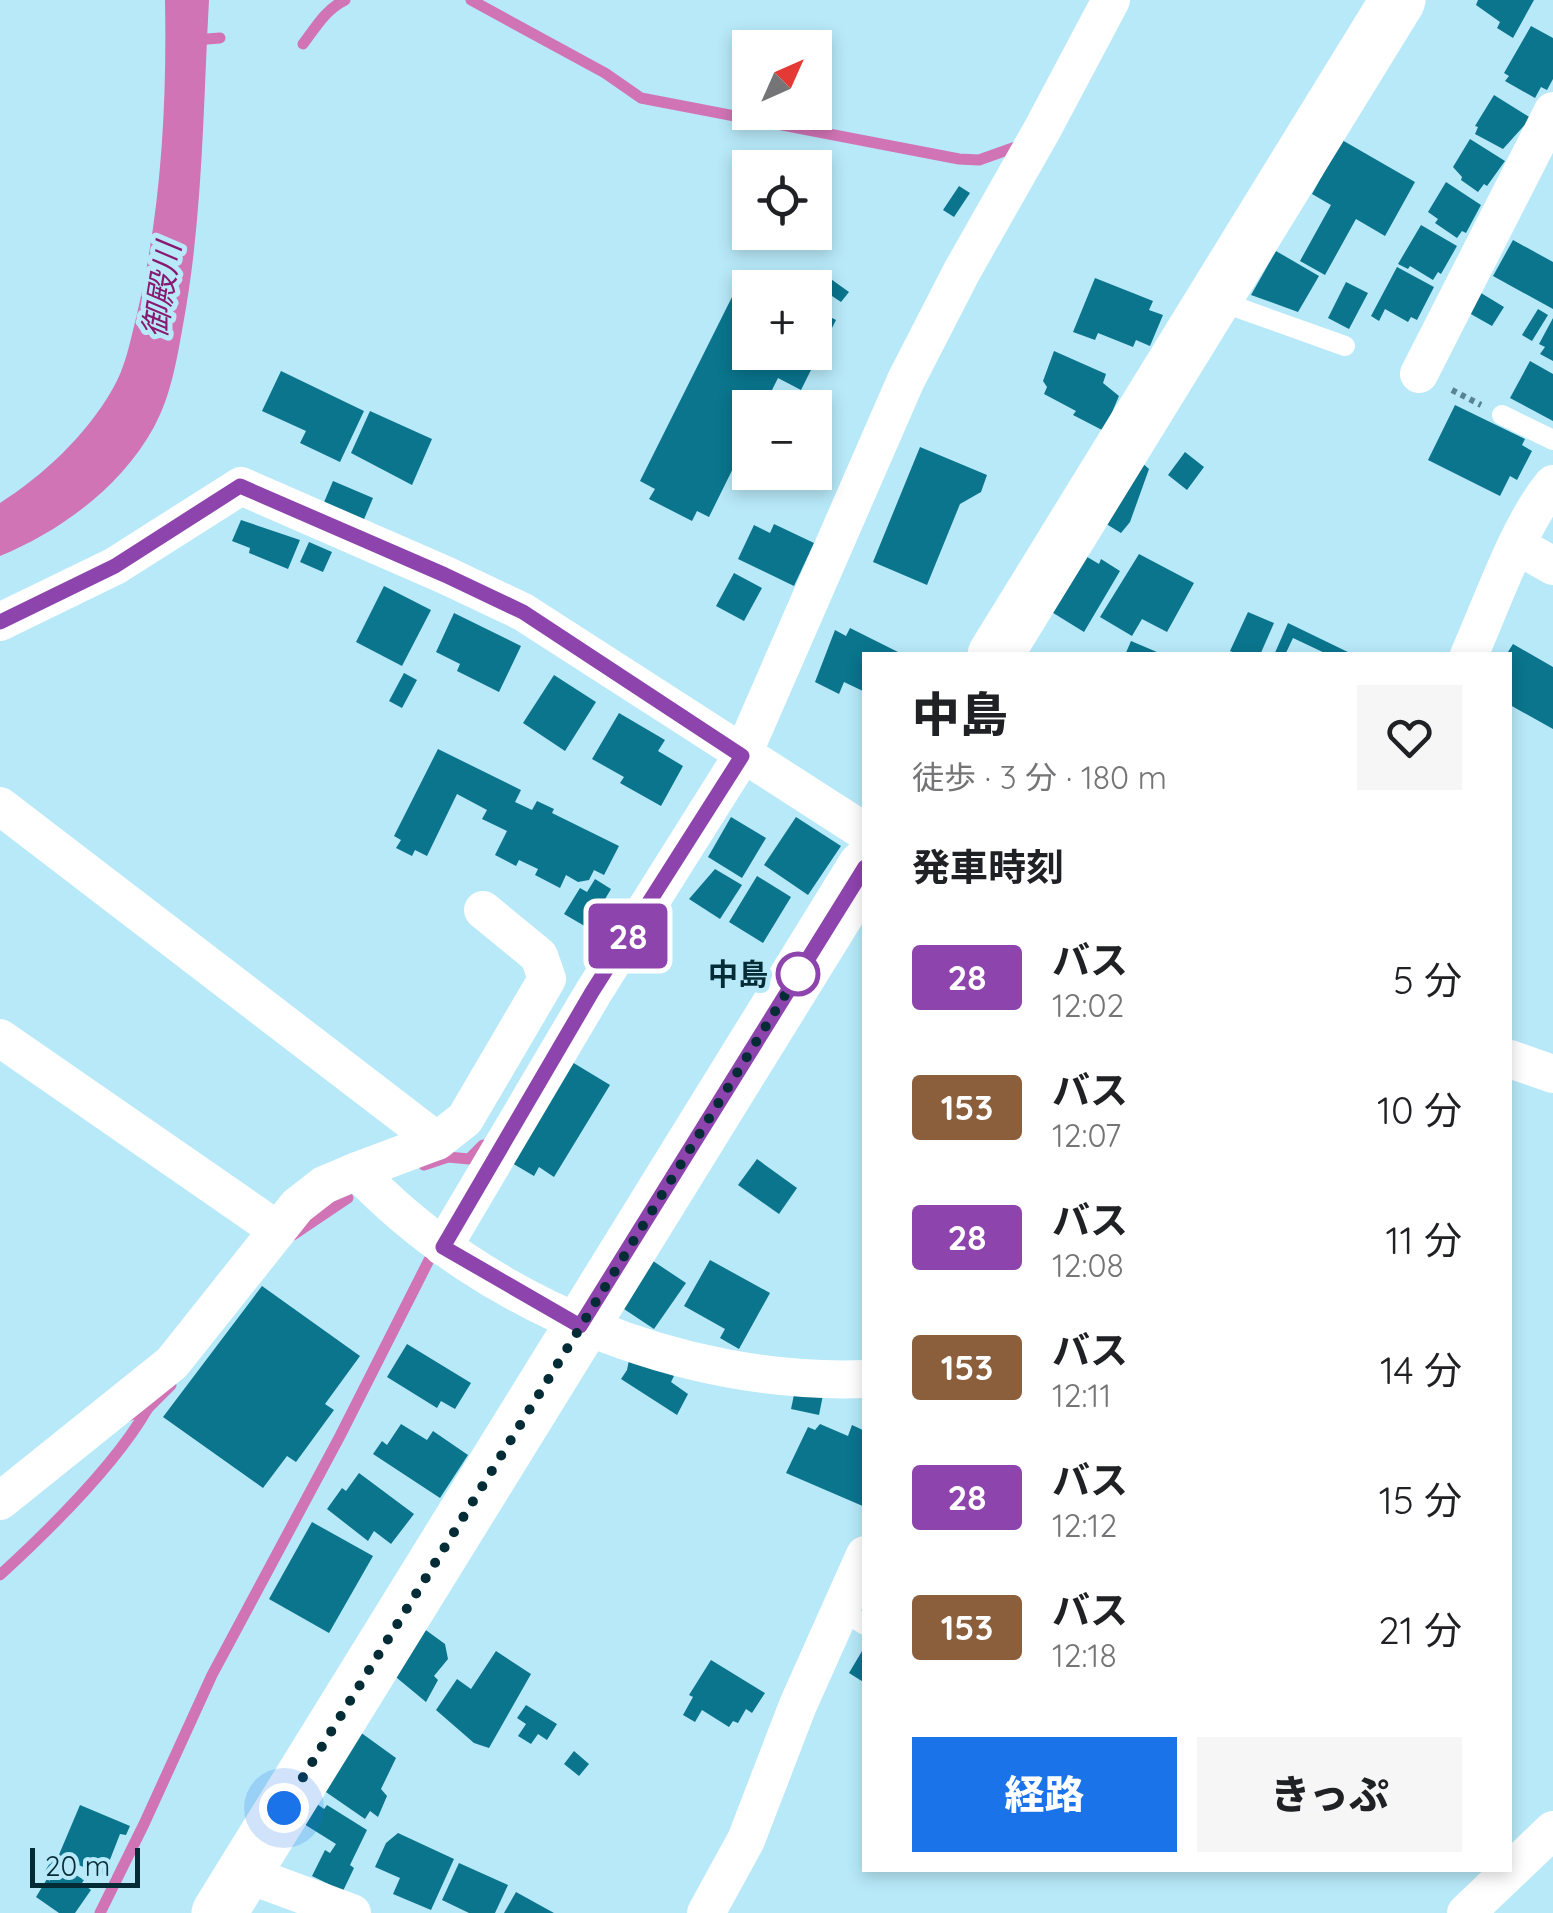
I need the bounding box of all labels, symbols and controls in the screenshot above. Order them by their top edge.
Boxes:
north arrow [732,30,832,130]
map controls [732,30,832,490]
button: locate [732,150,832,250]
water label: 御殿川 [134,237,189,341]
button: + [732,270,832,370]
button: − [732,390,832,490]
text: 中島 [912,684,1008,744]
button: heart [1357,685,1462,790]
text: 徒歩 · 3 分 · 180 m [912,757,1167,797]
text: 発車時刻 [912,843,1064,891]
line badge: 28 [583,904,673,968]
text: 28 [608,914,648,958]
text: バス [1052,936,1128,984]
marker: 中島 [777,953,819,995]
place label: 中島 [708,955,768,993]
text: 28 [947,955,987,999]
text: 5 分 [1393,956,1462,1004]
text: 12:02 [1052,985,1124,1025]
text: バス [1052,1066,1128,1114]
text: 153 [941,1085,993,1129]
text: 10 分 [1377,1086,1462,1134]
text: 12:07 [1052,1115,1121,1155]
text: バス [1052,1196,1128,1244]
text: 28 [947,1215,987,1259]
text: 11 分 [1386,1216,1462,1264]
text: 12:08 [1052,1245,1124,1285]
text: バス [1052,1326,1128,1374]
text: 153 [941,1345,993,1389]
text: 14 分 [1380,1346,1462,1394]
text: 12:11 [1052,1375,1111,1415]
text: バス [1052,1456,1128,1504]
text: 28 [947,1475,987,1519]
text: 15 分 [1379,1476,1462,1524]
text: 12:12 [1052,1505,1117,1545]
text: バス [1052,1586,1128,1634]
text: 153 [941,1605,993,1649]
text: 21 分 [1379,1606,1462,1654]
text: 12:18 [1052,1635,1117,1675]
button: 経路 [912,1737,1177,1852]
button: きっぷ [1197,1737,1462,1852]
your location [259,1783,309,1833]
scale bar [30,1843,140,1888]
text: 20 m [45,1848,110,1883]

